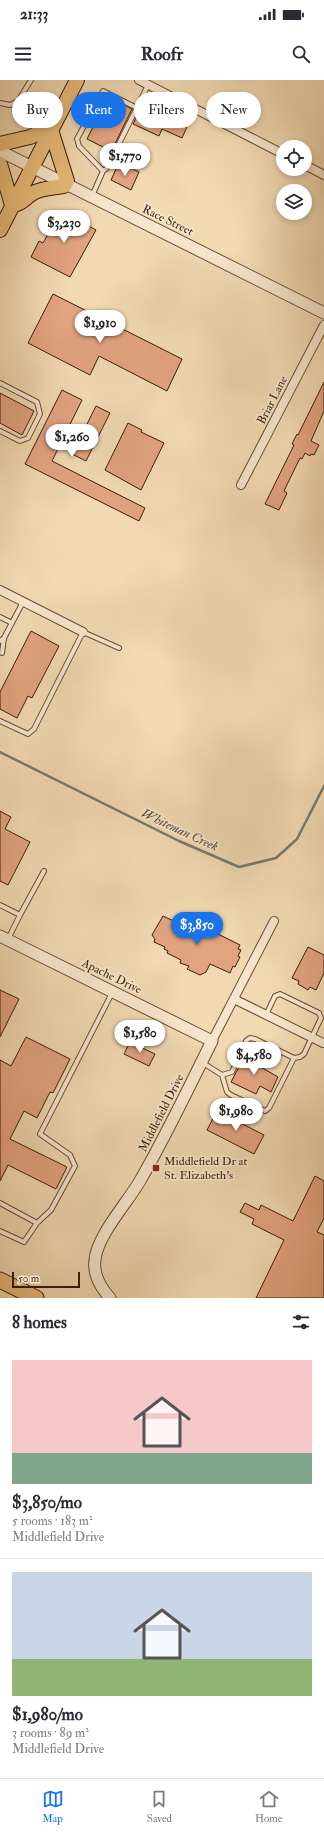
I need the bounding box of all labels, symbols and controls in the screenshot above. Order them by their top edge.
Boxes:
text: 21:33 [20,5,48,24]
icon: menu [12,43,34,65]
text: Roofr [141,43,183,66]
icon: search [290,43,312,65]
chip: Buy [12,92,63,128]
chip: Rent [71,92,126,128]
chip: Filters [134,92,198,128]
chip: New [206,92,261,128]
map controls [276,140,312,220]
button: locate [276,140,312,176]
pin: $1,770 [92,143,158,177]
text: $1,770 [108,148,142,164]
button: layers [276,184,312,220]
street label: Race Street [140,202,196,239]
pin: $3,230 [31,210,97,244]
text: $3,230 [47,215,81,231]
pin: $1,910 [67,310,133,344]
text: $1,910 [84,315,116,331]
street label: Briar Lane [254,374,291,427]
pin: $1,260 [39,424,105,458]
text: $1,260 [55,429,89,445]
water label: Whiteman Creek [139,805,221,855]
pin: $3,850 [164,912,230,946]
text: $3,850 [180,917,214,933]
street label: Apache Drive [78,955,144,997]
pin: $1,580 [107,1020,173,1054]
text: $1,580 [123,1025,157,1041]
pin: $4,580 [221,1042,287,1076]
text: $4,580 [236,1047,272,1063]
street label: Middlefield Drive [135,1072,187,1155]
pin: $1,980 [203,1098,269,1132]
text: $1,980 [219,1103,253,1119]
place label: Middlefield Dr at St. Elizabeth's [164,1154,247,1183]
marker: Middlefield Dr at St. Elizabeth's [151,1163,161,1173]
scale bar [12,1270,80,1289]
text: 50 m [18,1272,39,1285]
icon: filters [290,1311,312,1333]
text: 8 homes [12,1312,67,1333]
icon: home [126,1386,198,1458]
text: $3,850/mo [12,1492,82,1513]
text: 5 rooms · 183 m² [12,1513,93,1529]
text: Middlefield Drive [12,1529,104,1545]
icon: home [126,1598,198,1670]
text: $1,980/mo [12,1704,83,1725]
text: 3 rooms · 89 m² [12,1725,89,1741]
text: Middlefield Drive [12,1741,104,1757]
tab: Map [42,1788,64,1825]
tab: Saved [147,1788,172,1825]
tab: Home [255,1788,282,1825]

